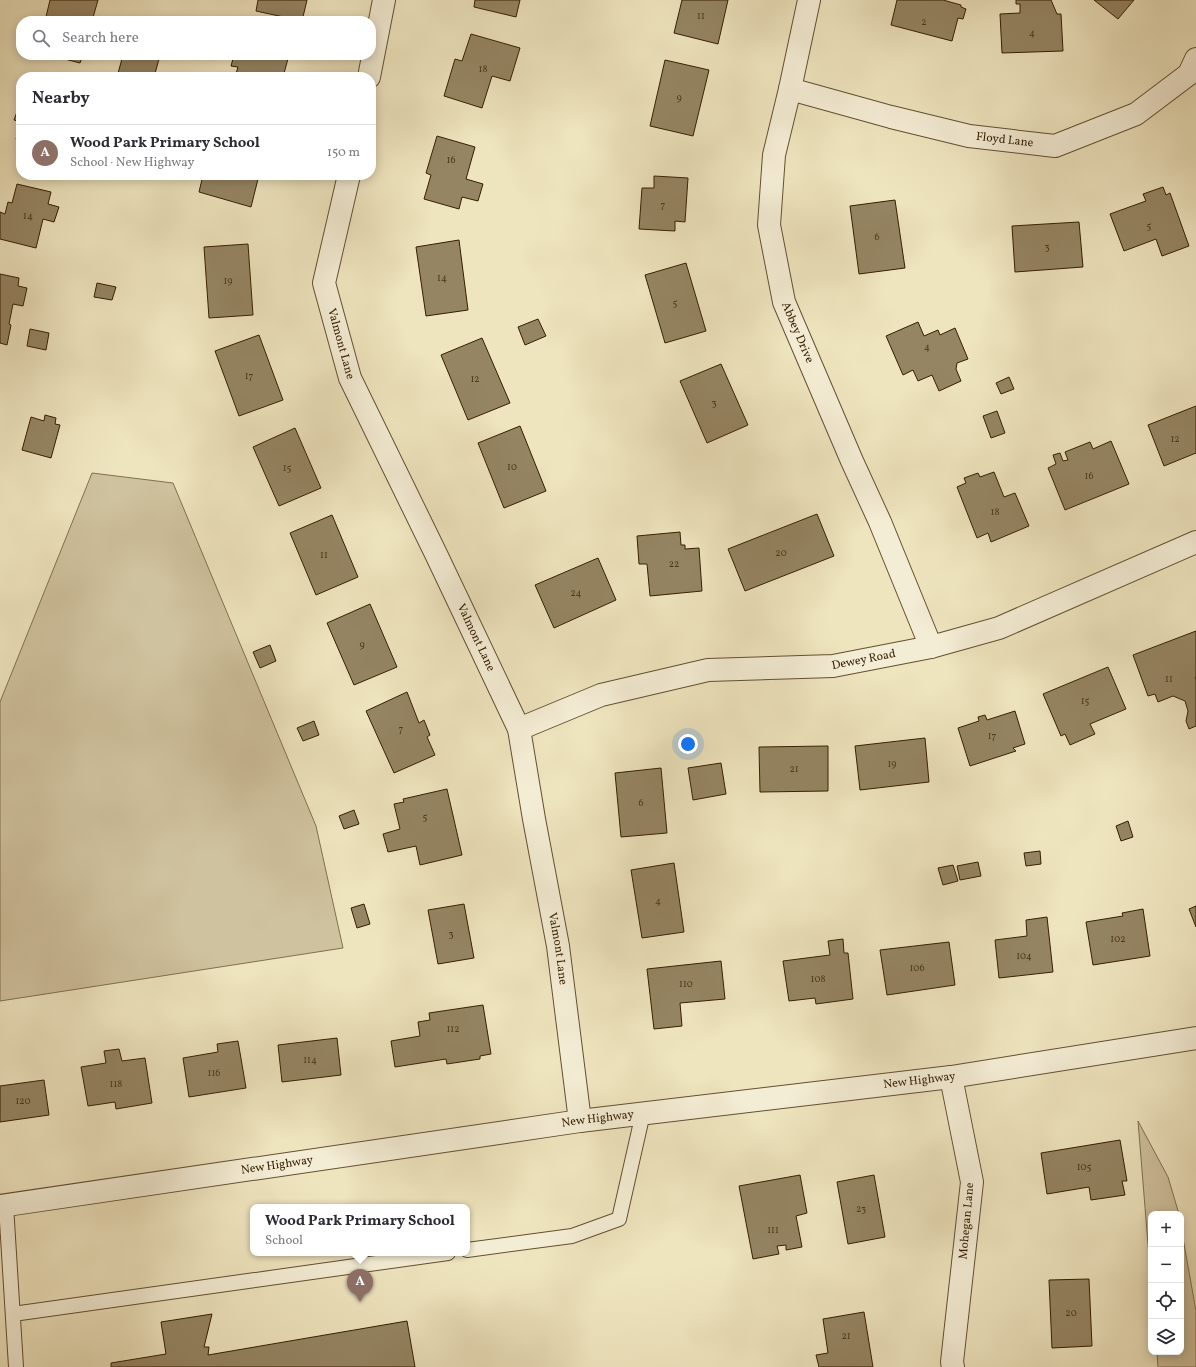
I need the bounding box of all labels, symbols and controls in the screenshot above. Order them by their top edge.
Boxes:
house number: 11 [697,9,705,23]
house number: 2 [921,15,927,29]
search box [16,16,376,60]
house number: 4 [1029,26,1035,40]
icon: search [30,27,52,49]
text: Search here [62,28,139,49]
house number: 18 [479,62,487,76]
text: Nearby [32,87,90,110]
house number: 9 [676,91,682,105]
street label: Floyd Lane [975,129,1035,151]
text: Wood Park Primary School [70,133,260,154]
text: A [40,144,50,162]
text: 150 m [327,144,360,162]
house number: 16 [447,153,455,167]
text: School · New Highway [70,154,194,172]
house number: 7 [661,198,666,212]
house number: 14 [23,209,33,223]
house number: 5 [1147,219,1152,233]
house number: 6 [874,230,880,244]
house number: 3 [1044,240,1050,254]
house number: 14 [437,271,447,285]
house number: 19 [223,274,233,288]
house number: 5 [673,296,678,310]
street label: Abbey Drive [777,300,817,366]
street label: Valmont Lane [323,307,358,382]
house number: 4 [924,340,930,354]
house number: 17 [245,369,254,383]
house number: 12 [470,372,480,386]
house number: 3 [711,396,717,410]
house number: 12 [1170,432,1180,446]
house number: 10 [507,460,517,474]
house number: 15 [283,461,292,475]
house number: 16 [1085,469,1093,483]
house number: 18 [991,505,999,519]
house number: 20 [775,546,787,560]
house number: 11 [320,548,328,562]
house number: 22 [669,557,679,571]
house number: 24 [570,586,582,600]
street label: Valmont Lane [453,601,499,675]
house number: 9 [359,638,365,652]
street label: Dewey Road [830,646,897,674]
house number: 11 [1165,672,1173,686]
house number: 15 [1081,694,1090,708]
house number: 7 [399,722,404,736]
house number: 17 [988,729,997,743]
your location [678,734,698,754]
house number: 19 [887,757,897,771]
house number: 21 [789,762,799,776]
house number: 6 [638,796,644,810]
house number: 5 [423,810,428,824]
house number: 4 [655,894,661,908]
street label: Valmont Lane [544,911,571,986]
house number: 3 [448,927,454,941]
house number: 102 [1110,932,1126,946]
house number: 104 [1016,949,1032,963]
house number: 106 [909,961,925,975]
house number: 108 [811,972,825,986]
house number: 110 [679,977,693,991]
house number: 112 [446,1022,460,1036]
house number: 114 [303,1053,317,1067]
house number: 116 [208,1066,220,1080]
street label: New Highway [882,1068,957,1093]
house number: 118 [110,1077,122,1091]
house number: 120 [15,1094,31,1108]
street label: New Highway [560,1107,635,1132]
street label: New Highway [240,1152,315,1179]
house number: 105 [1077,1160,1091,1174]
street label: Mohegan Lane [956,1182,978,1260]
house number: 23 [856,1202,866,1216]
popup [250,1204,470,1256]
text: Wood Park Primary School [265,1211,455,1232]
map controls [1148,1211,1184,1355]
button: + [1148,1211,1184,1247]
house number: 111 [767,1223,779,1237]
text: School [265,1232,303,1250]
button: − [1148,1247,1184,1283]
pin: A [347,1269,373,1302]
button: locate [1148,1283,1184,1319]
house number: 20 [1065,1306,1077,1320]
button: layers [1148,1319,1184,1355]
house number: 21 [841,1329,851,1343]

